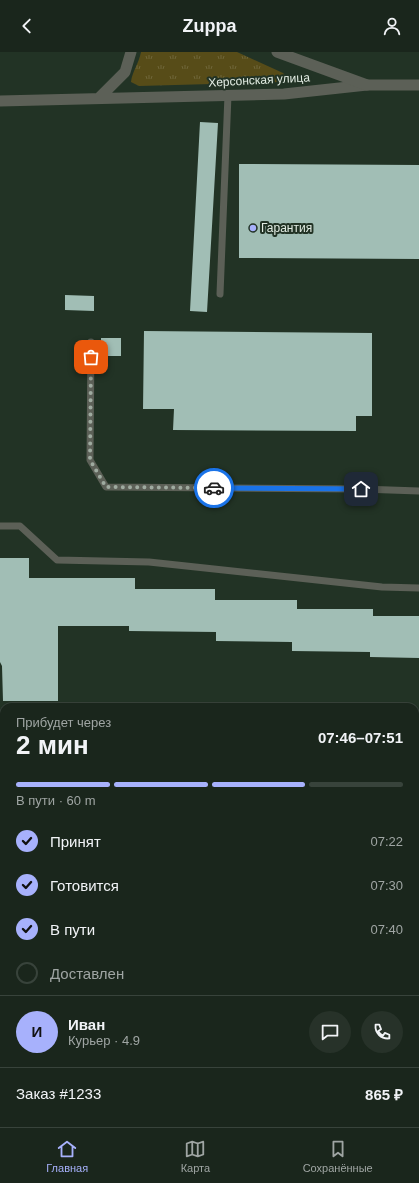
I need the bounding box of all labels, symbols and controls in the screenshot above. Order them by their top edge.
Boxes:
icon: back [16,15,38,37]
icon: person [381,15,403,37]
text: Zuppa [183,16,237,36]
street label: Херсонская улица [208,70,311,90]
place label: Гарантия [261,221,312,235]
marker: Гарантия [248,223,258,233]
pin [74,340,108,374]
icon: bag [80,346,102,368]
courier [194,468,234,508]
pin [344,472,378,506]
icon: car [203,477,225,499]
icon: home [350,478,372,500]
text: Прибудет через [16,715,111,730]
text: 07:46–07:51 [318,729,403,746]
text: 2 мин [16,730,89,760]
text: В пути · 60 m [16,793,96,808]
icon: check [16,830,38,852]
text: Принят [50,833,101,850]
text: 07:22 [370,834,403,849]
icon: check [16,874,38,896]
text: Готовится [50,877,119,894]
text: 07:30 [370,878,403,893]
icon: check [16,918,38,940]
text: В пути [50,921,95,938]
text: 07:40 [370,922,403,937]
text: Доставлен [50,965,124,982]
button: chat [309,1011,351,1053]
button: phone [361,1011,403,1053]
text: Иван [68,1016,105,1033]
text: И [32,1023,42,1040]
text: Курьер · 4.9 [68,1033,140,1048]
text: Заказ #1233 [16,1085,101,1102]
text: 865 ₽ [365,1086,403,1103]
tab: Главная [46,1138,88,1174]
tab: Карта [181,1138,210,1174]
tab: Сохранённые [303,1138,373,1174]

